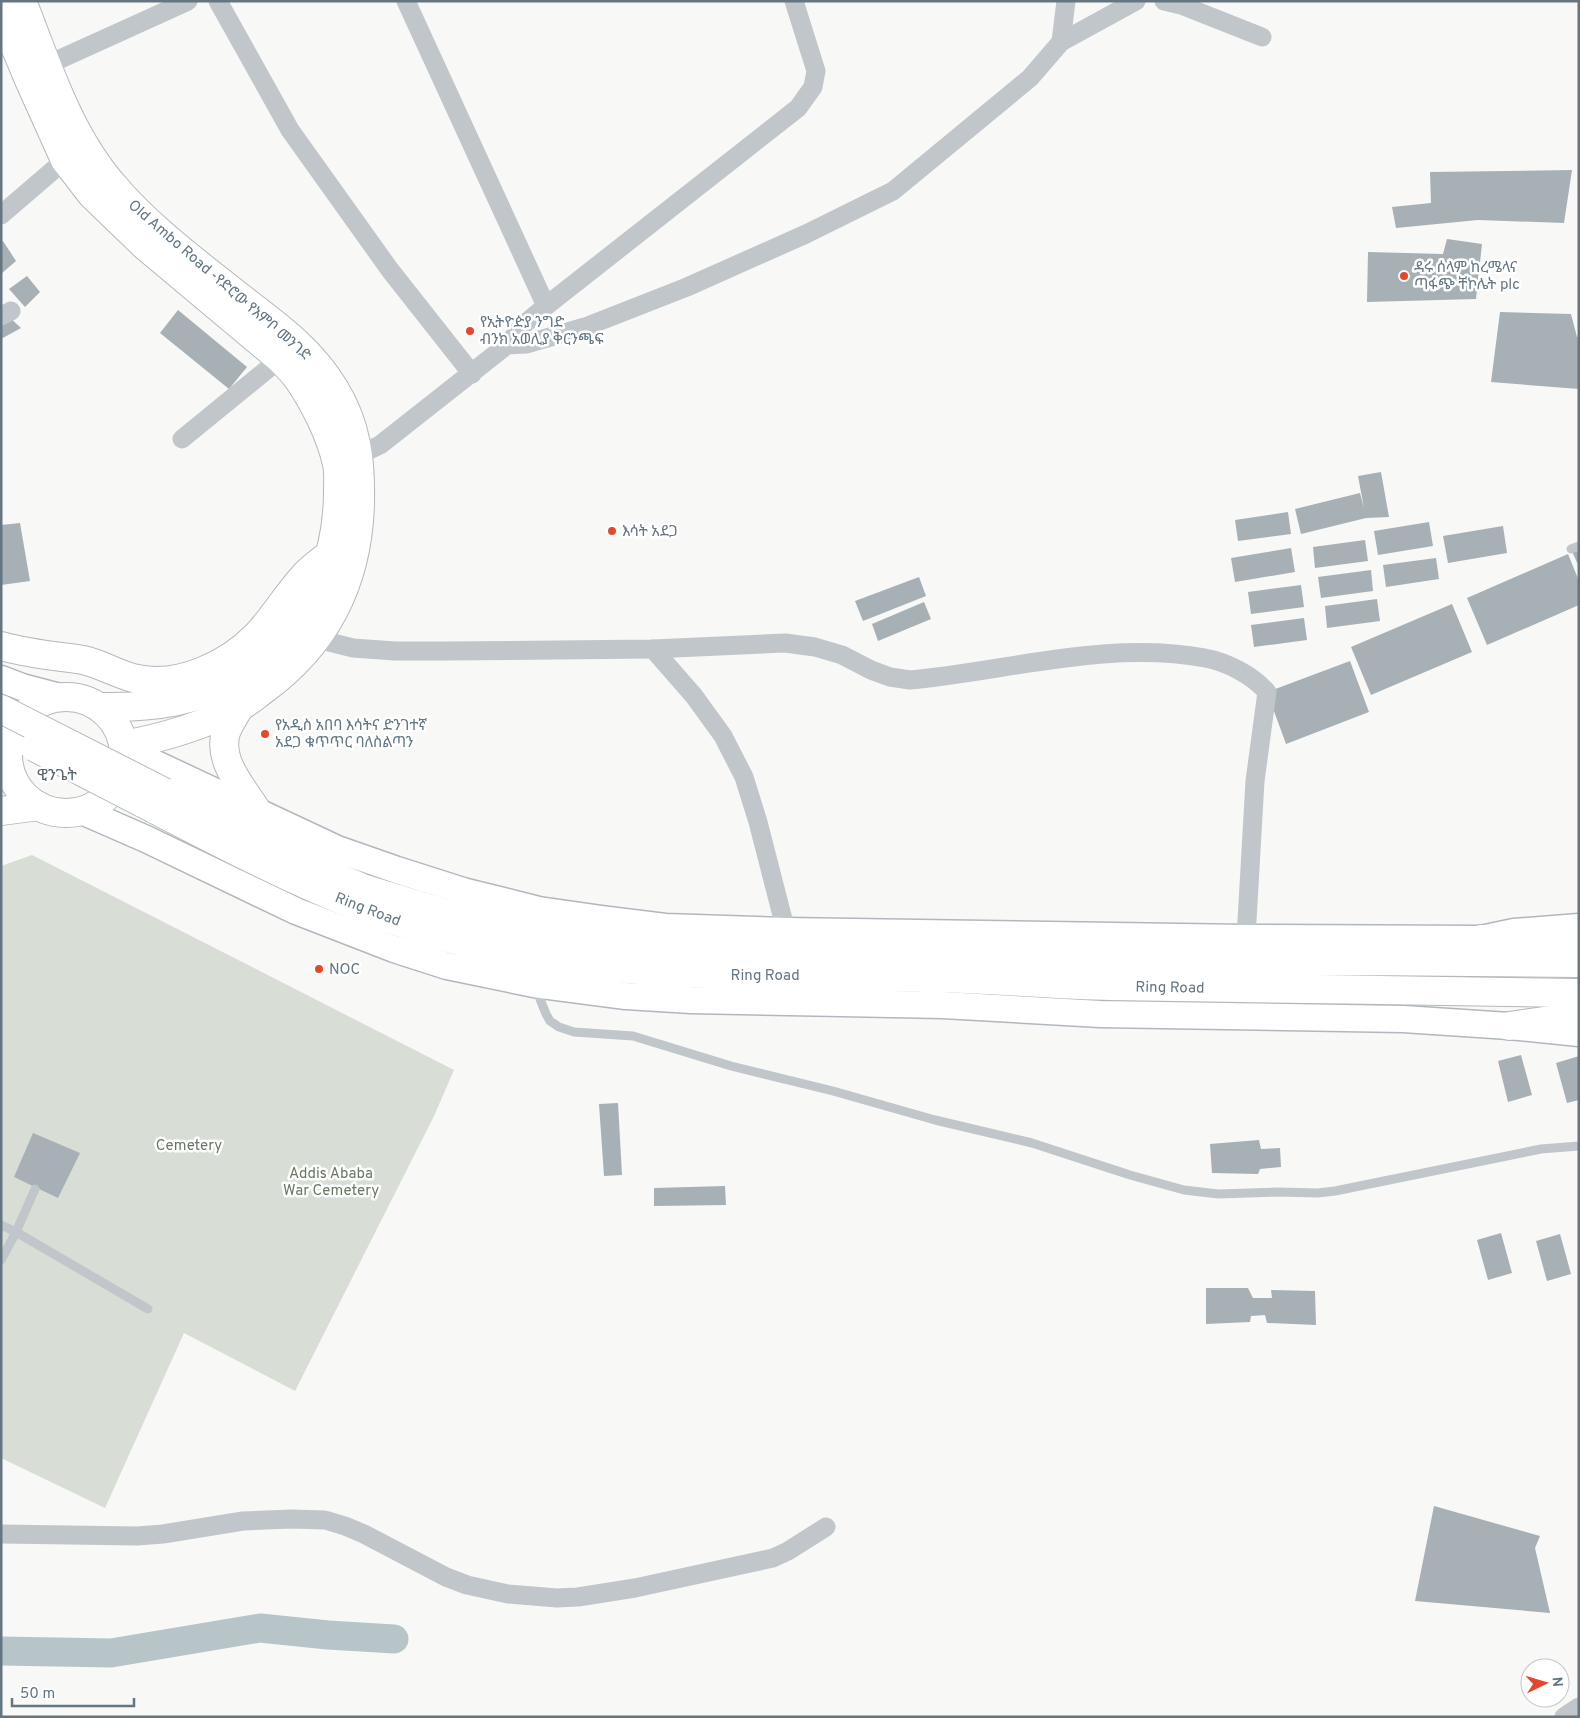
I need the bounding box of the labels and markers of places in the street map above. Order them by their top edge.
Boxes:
place label: ዳሩ ሰላም ከረሜላና ጣፋጭ ቸኮሌት plc [1414,259,1520,295]
marker: ዳሩ ሰላም ከረሜላና ጣፋጭ ቸኮሌት plc [1398,270,1410,282]
place label: የኢትዮዽያ ንግድ ብንክ አወሊያ ቅርንጫፍ [480,314,604,350]
marker: የኢትዮዽያ ንግድ ብንክ አወሊያ ቅርንጫፍ [464,325,476,337]
place label: እሳት አደጋ [622,523,678,542]
marker: እሳት አደጋ [606,525,618,537]
place label: የአዲስ አበባ እሳትና ድንገተኛ አደጋ ቁጥጥር ባለስልጣን [275,717,427,753]
marker: የአዲስ አበባ እሳትና ድንገተኛ አደጋ ቁጥጥር ባለስልጣን [259,728,271,740]
place label: NOC [329,961,360,980]
marker: NOC [313,963,325,975]

